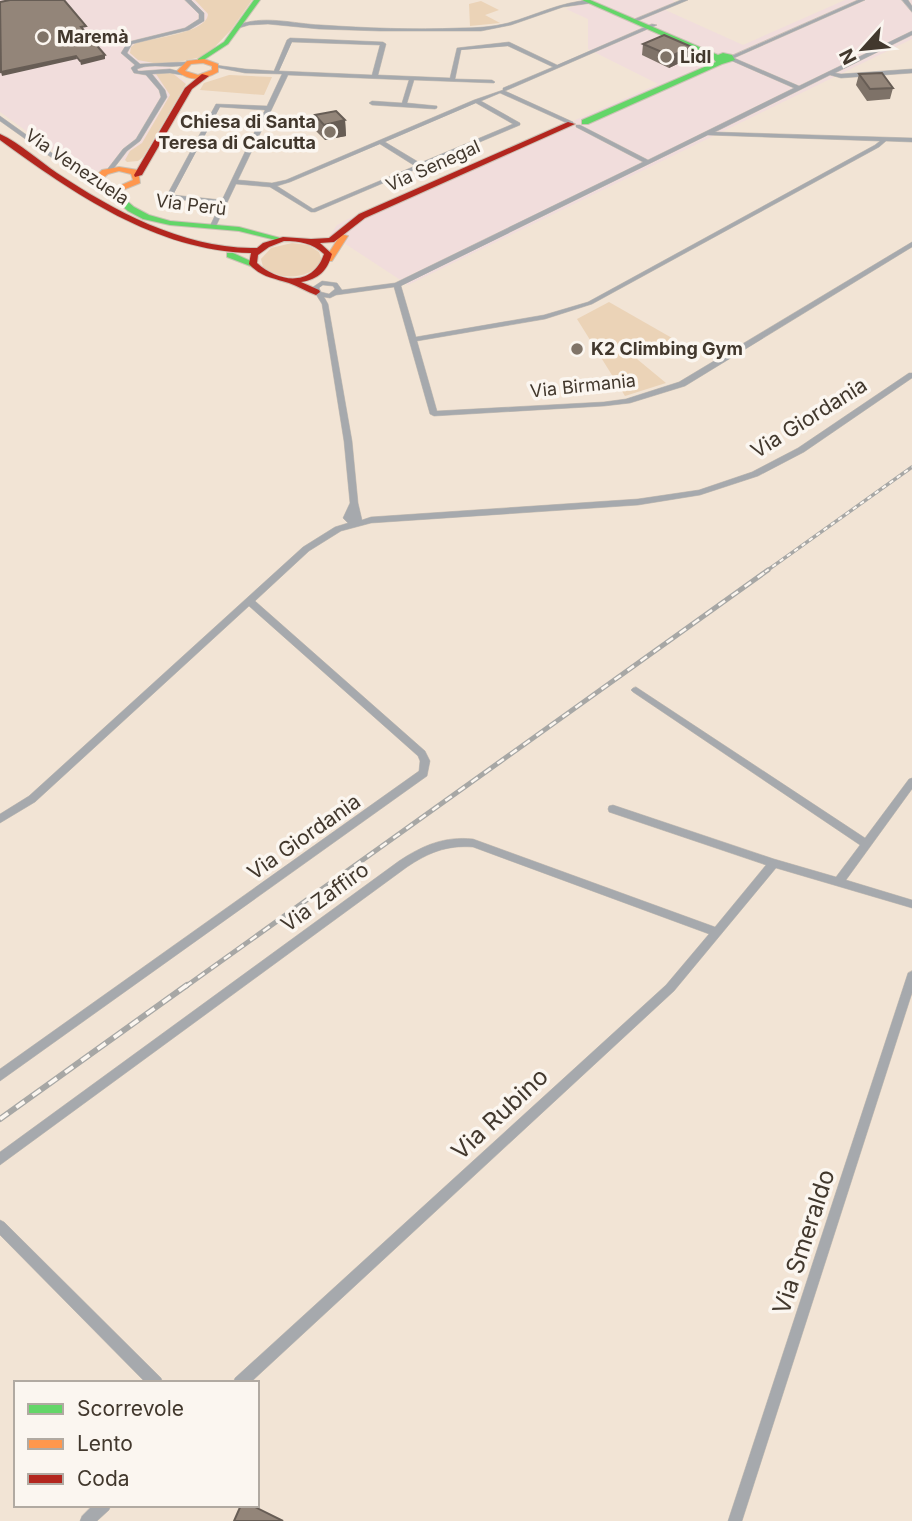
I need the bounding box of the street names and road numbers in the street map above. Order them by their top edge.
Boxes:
street label: Via Venezuela [22,124,133,209]
street label: Via Senegal [383,135,483,196]
street label: Via Perù [154,190,228,219]
street label: Via Birmania [529,370,637,401]
street label: Via Giordania [746,372,871,463]
street label: Via Giordania [242,788,365,885]
street label: Via Zaffiro [276,856,373,937]
street label: Via Rubino [445,1062,554,1166]
street label: Via Smeraldo [766,1166,841,1318]

